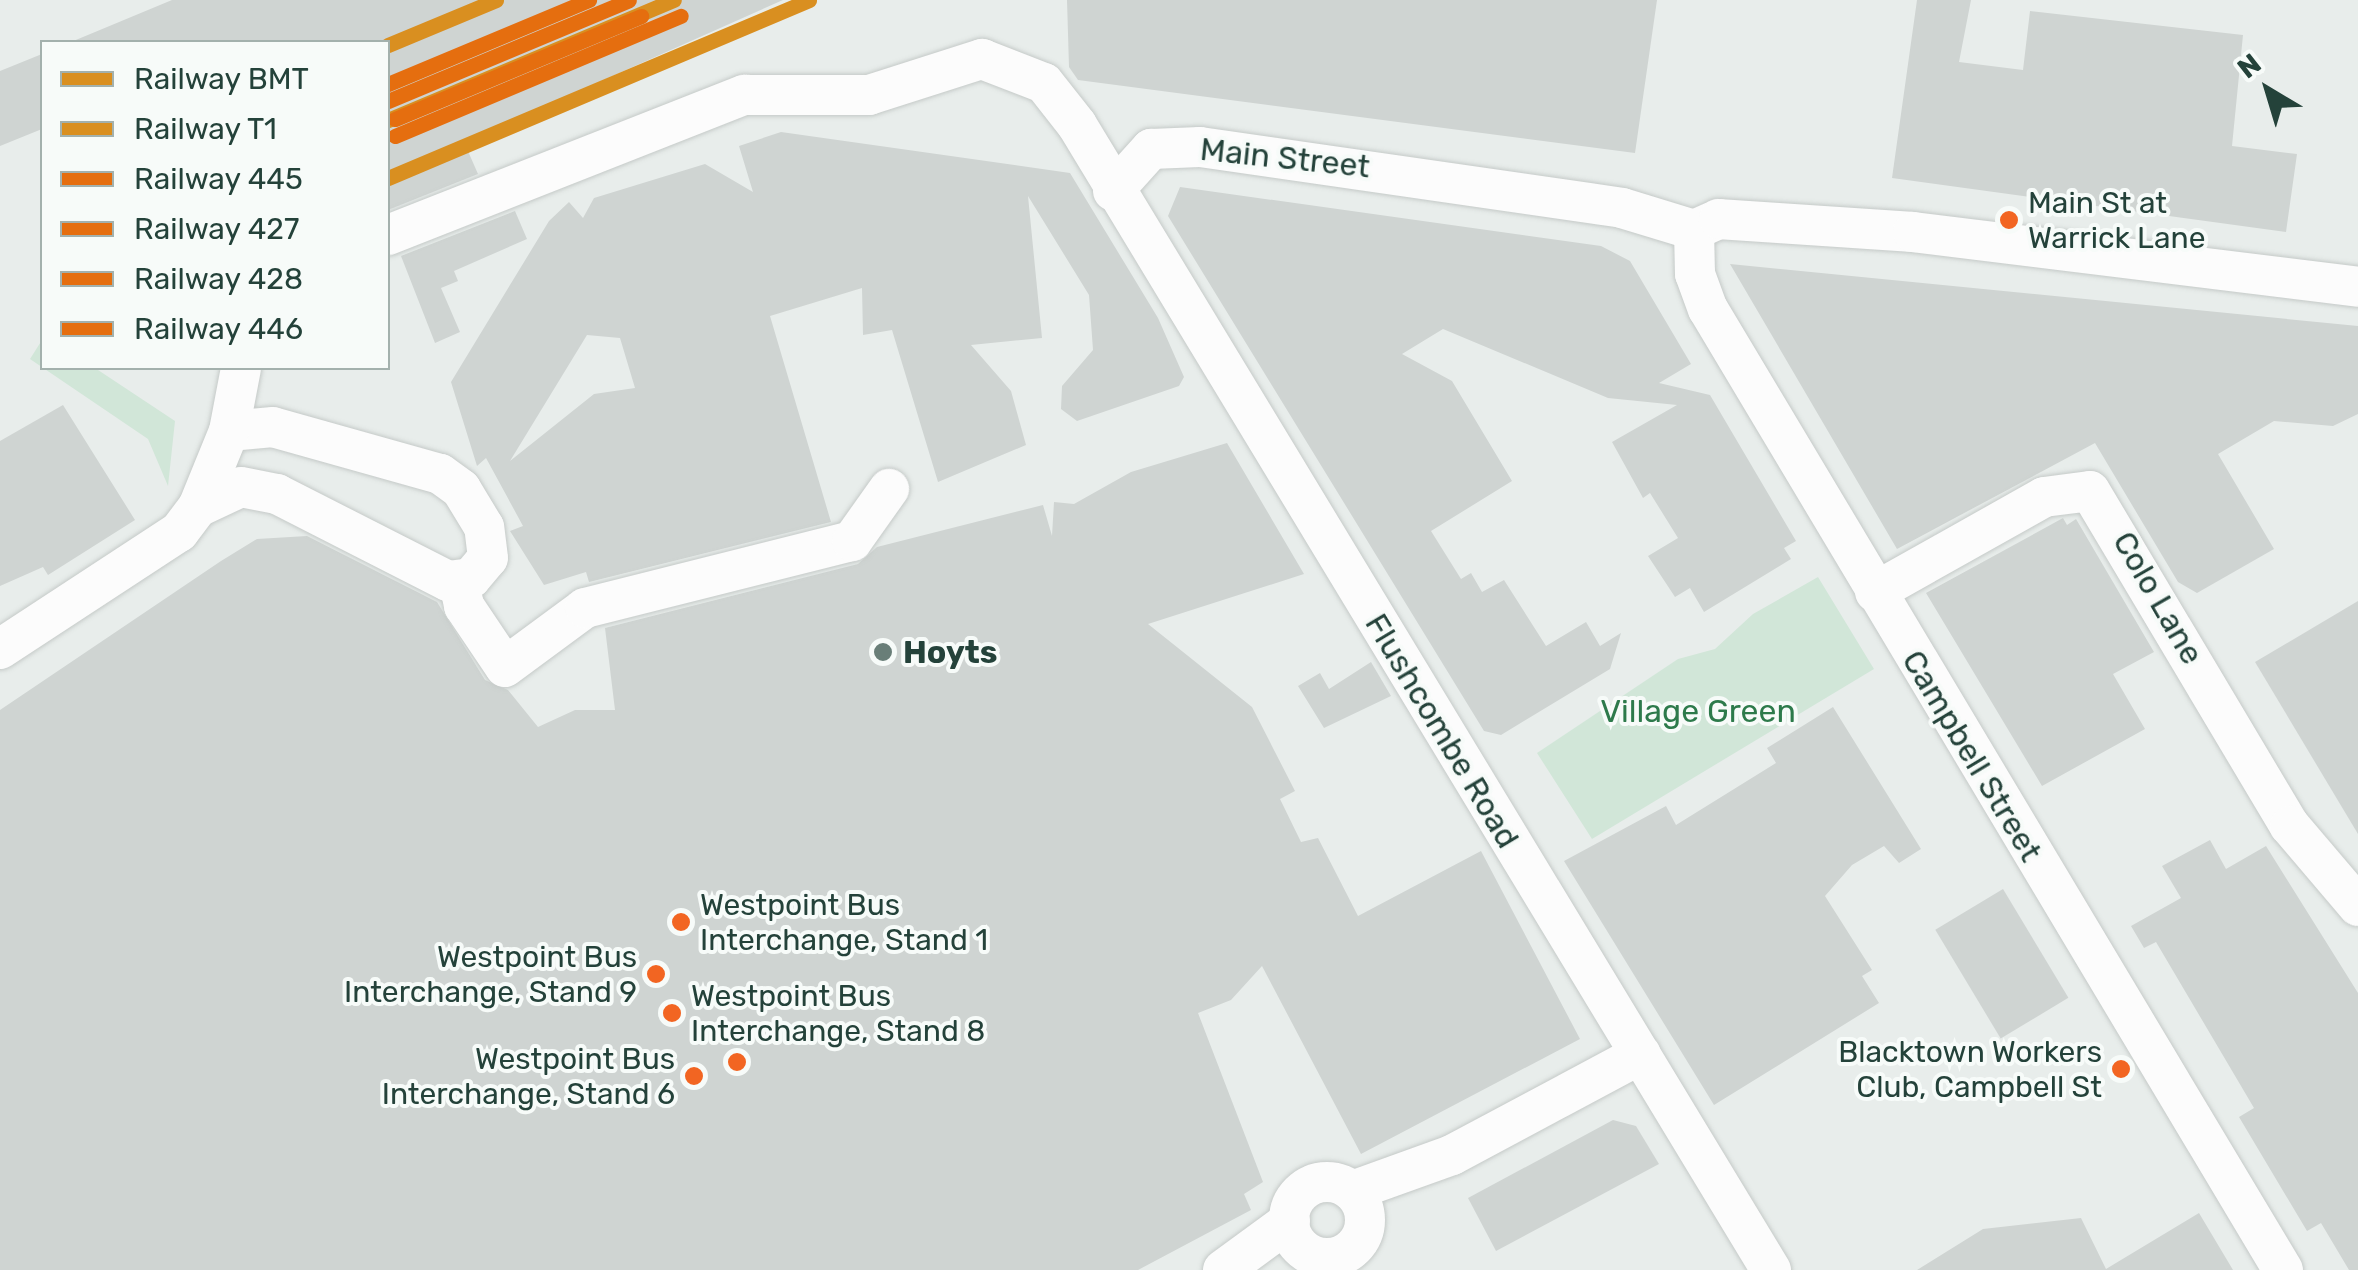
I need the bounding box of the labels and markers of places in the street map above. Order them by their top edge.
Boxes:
place label: Main St at Warrick Lane [2028,185,2206,256]
marker: Main St at Warrick Lane [1999,210,2019,230]
place label: Hoyts [903,633,997,671]
marker: Hoyts [872,641,894,663]
place label: Westpoint Bus Interchange, Stand 1 [700,887,988,958]
marker: Westpoint Bus Interchange, Stand 1 [671,912,691,932]
place label: Westpoint Bus Interchange, Stand 9 [344,939,637,1010]
marker: Westpoint Bus Interchange, Stand 9 [646,964,666,984]
place label: Westpoint Bus Interchange, Stand 8 [691,978,985,1048]
marker: Westpoint Bus Interchange, Stand 8 [662,1003,682,1023]
place label: Blacktown Workers Club, Campbell St [1838,1034,2102,1104]
place label: Westpoint Bus Interchange, Stand 6 [382,1041,675,1112]
unlabelled marker [727,1052,747,1072]
marker: Blacktown Workers Club, Campbell St [2111,1059,2131,1079]
marker: Westpoint Bus Interchange, Stand 6 [684,1066,704,1086]

